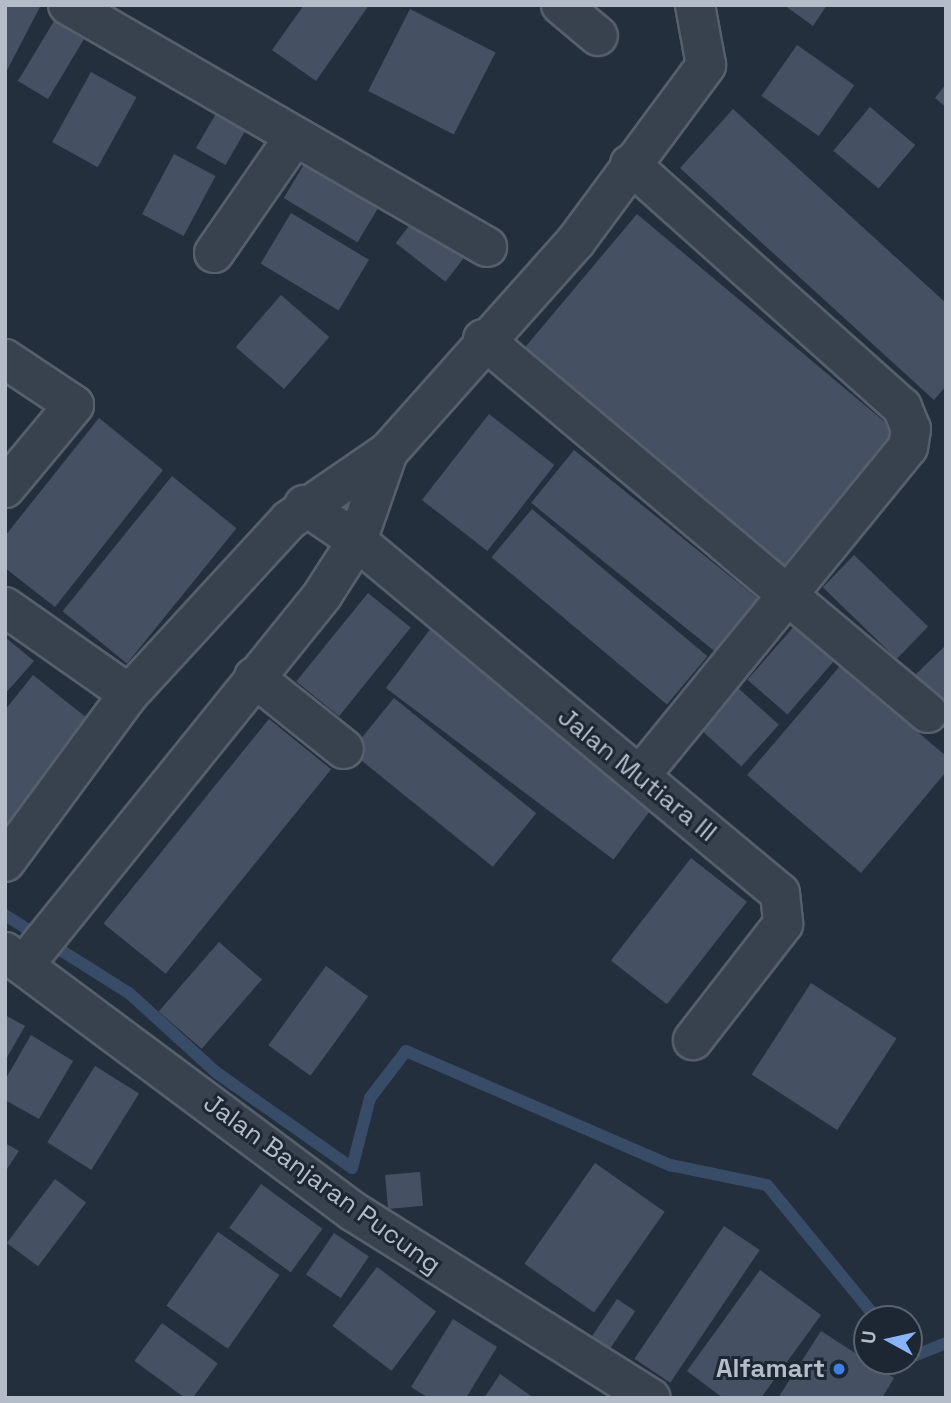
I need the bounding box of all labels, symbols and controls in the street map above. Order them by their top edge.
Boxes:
street label: Jalan Mutiara III [551,701,723,849]
street label: Jalan Banjaran Pucung [197,1087,447,1281]
north arrow [853,1305,923,1375]
text: U [855,1329,882,1345]
place label: Alfamart [716,1353,825,1385]
marker: Alfamart [831,1361,847,1377]

